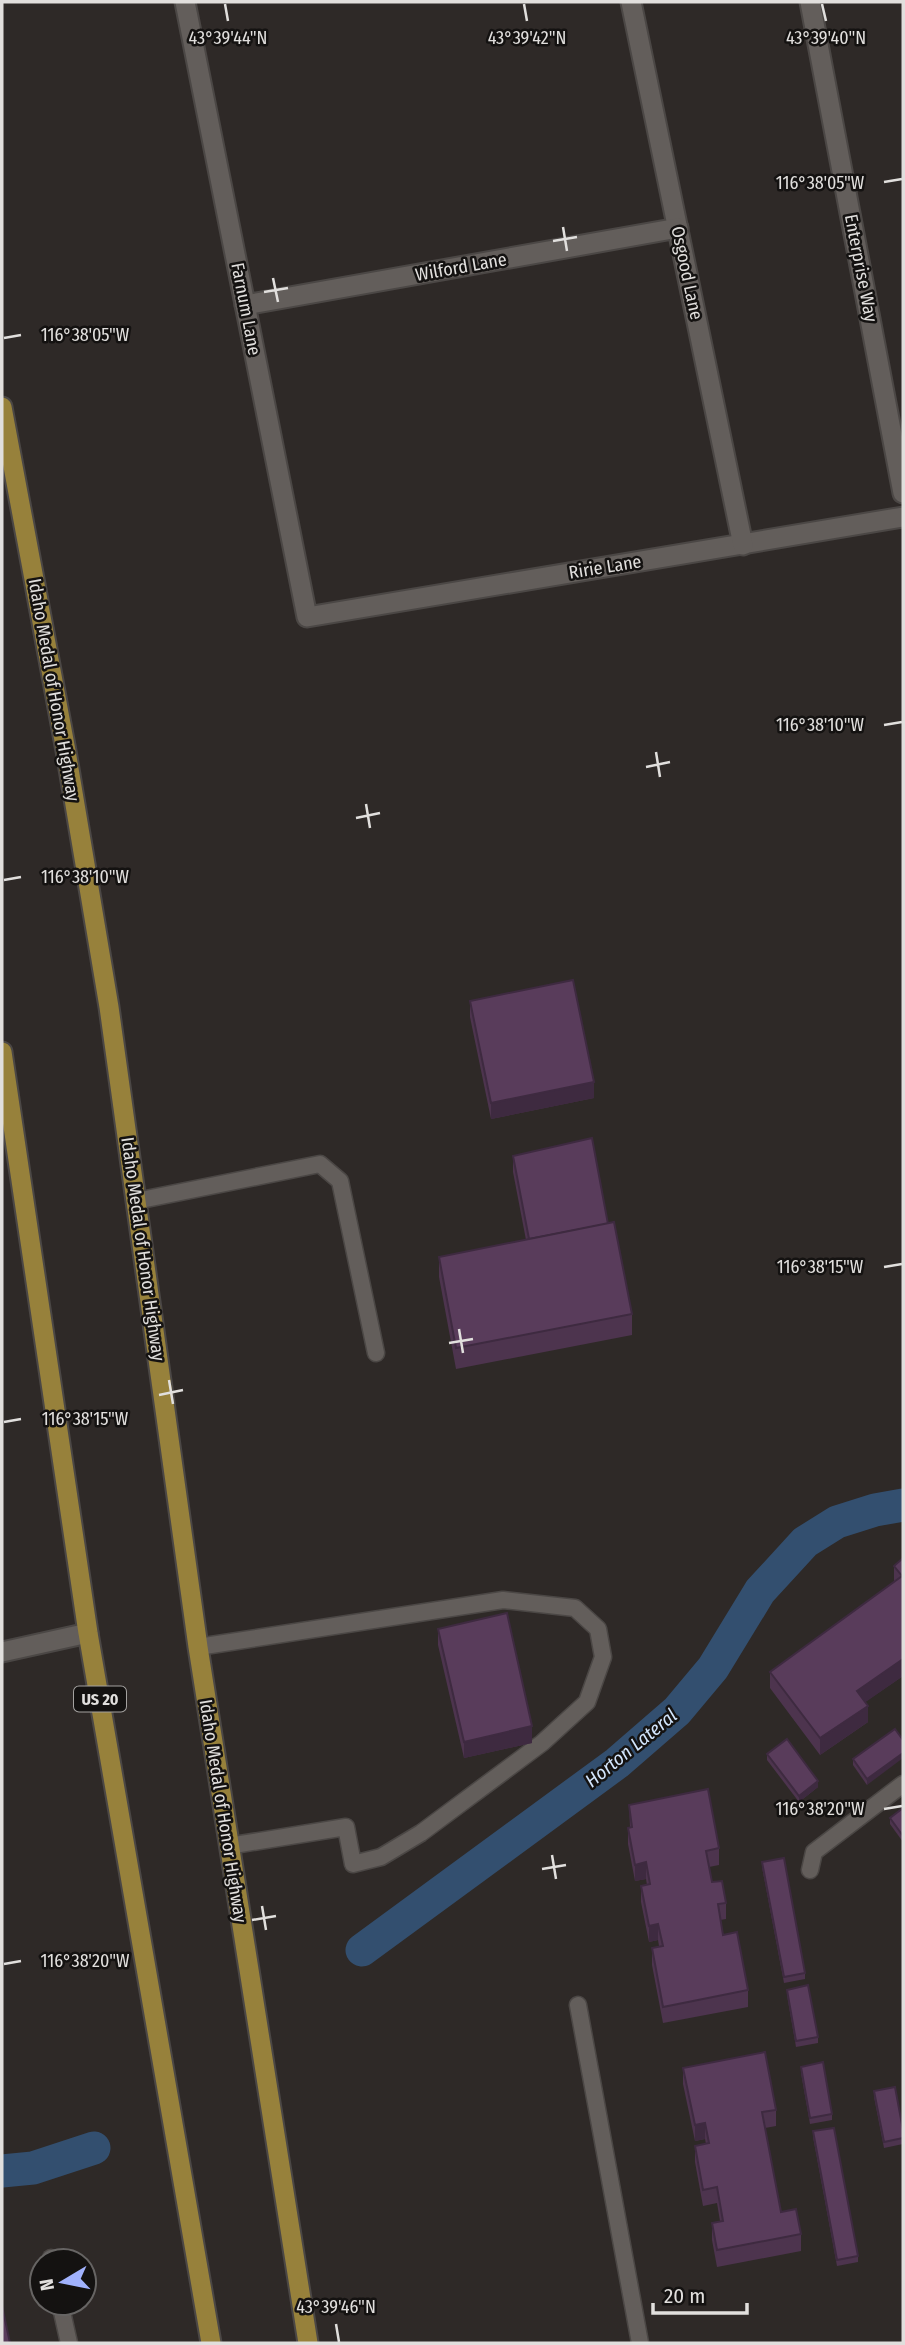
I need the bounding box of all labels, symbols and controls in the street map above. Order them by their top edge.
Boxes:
text: 43°39'44"N [189,27,267,49]
text: 43°39'42"N [488,27,566,49]
text: 43°39'40"N [786,27,866,49]
text: 116°38'05"W [776,172,865,194]
street label: Enterprise Way [840,212,882,324]
street label: Osgood Lane [666,224,708,322]
street label: Wilford Lane [414,248,508,286]
street label: Farnum Lane [226,261,266,357]
text: 116°38'05"W [41,324,130,346]
street label: Ririe Lane [567,550,643,584]
street label: Idaho Medal of Honor Highway [24,577,84,803]
text: 116°38'10"W [776,714,864,736]
text: 116°38'10"W [41,866,129,888]
street label: Idaho Medal of Honor Highway [116,1136,170,1362]
text: 116°38'15"W [777,1256,864,1278]
text: 116°38'15"W [42,1408,129,1430]
road number: US 20 [74,1686,126,1712]
street label: Idaho Medal of Honor Highway [194,1698,252,1924]
water label: Horton Lateral [580,1704,682,1792]
text: 116°38'20"W [776,1798,865,1820]
text: 116°38'20"W [41,1950,130,1972]
north arrow [28,2247,98,2317]
scale bar [653,2272,748,2316]
text: N [34,2277,59,2292]
text: 20 m [664,2283,705,2309]
text: 43°39'46"N [296,2296,376,2318]

